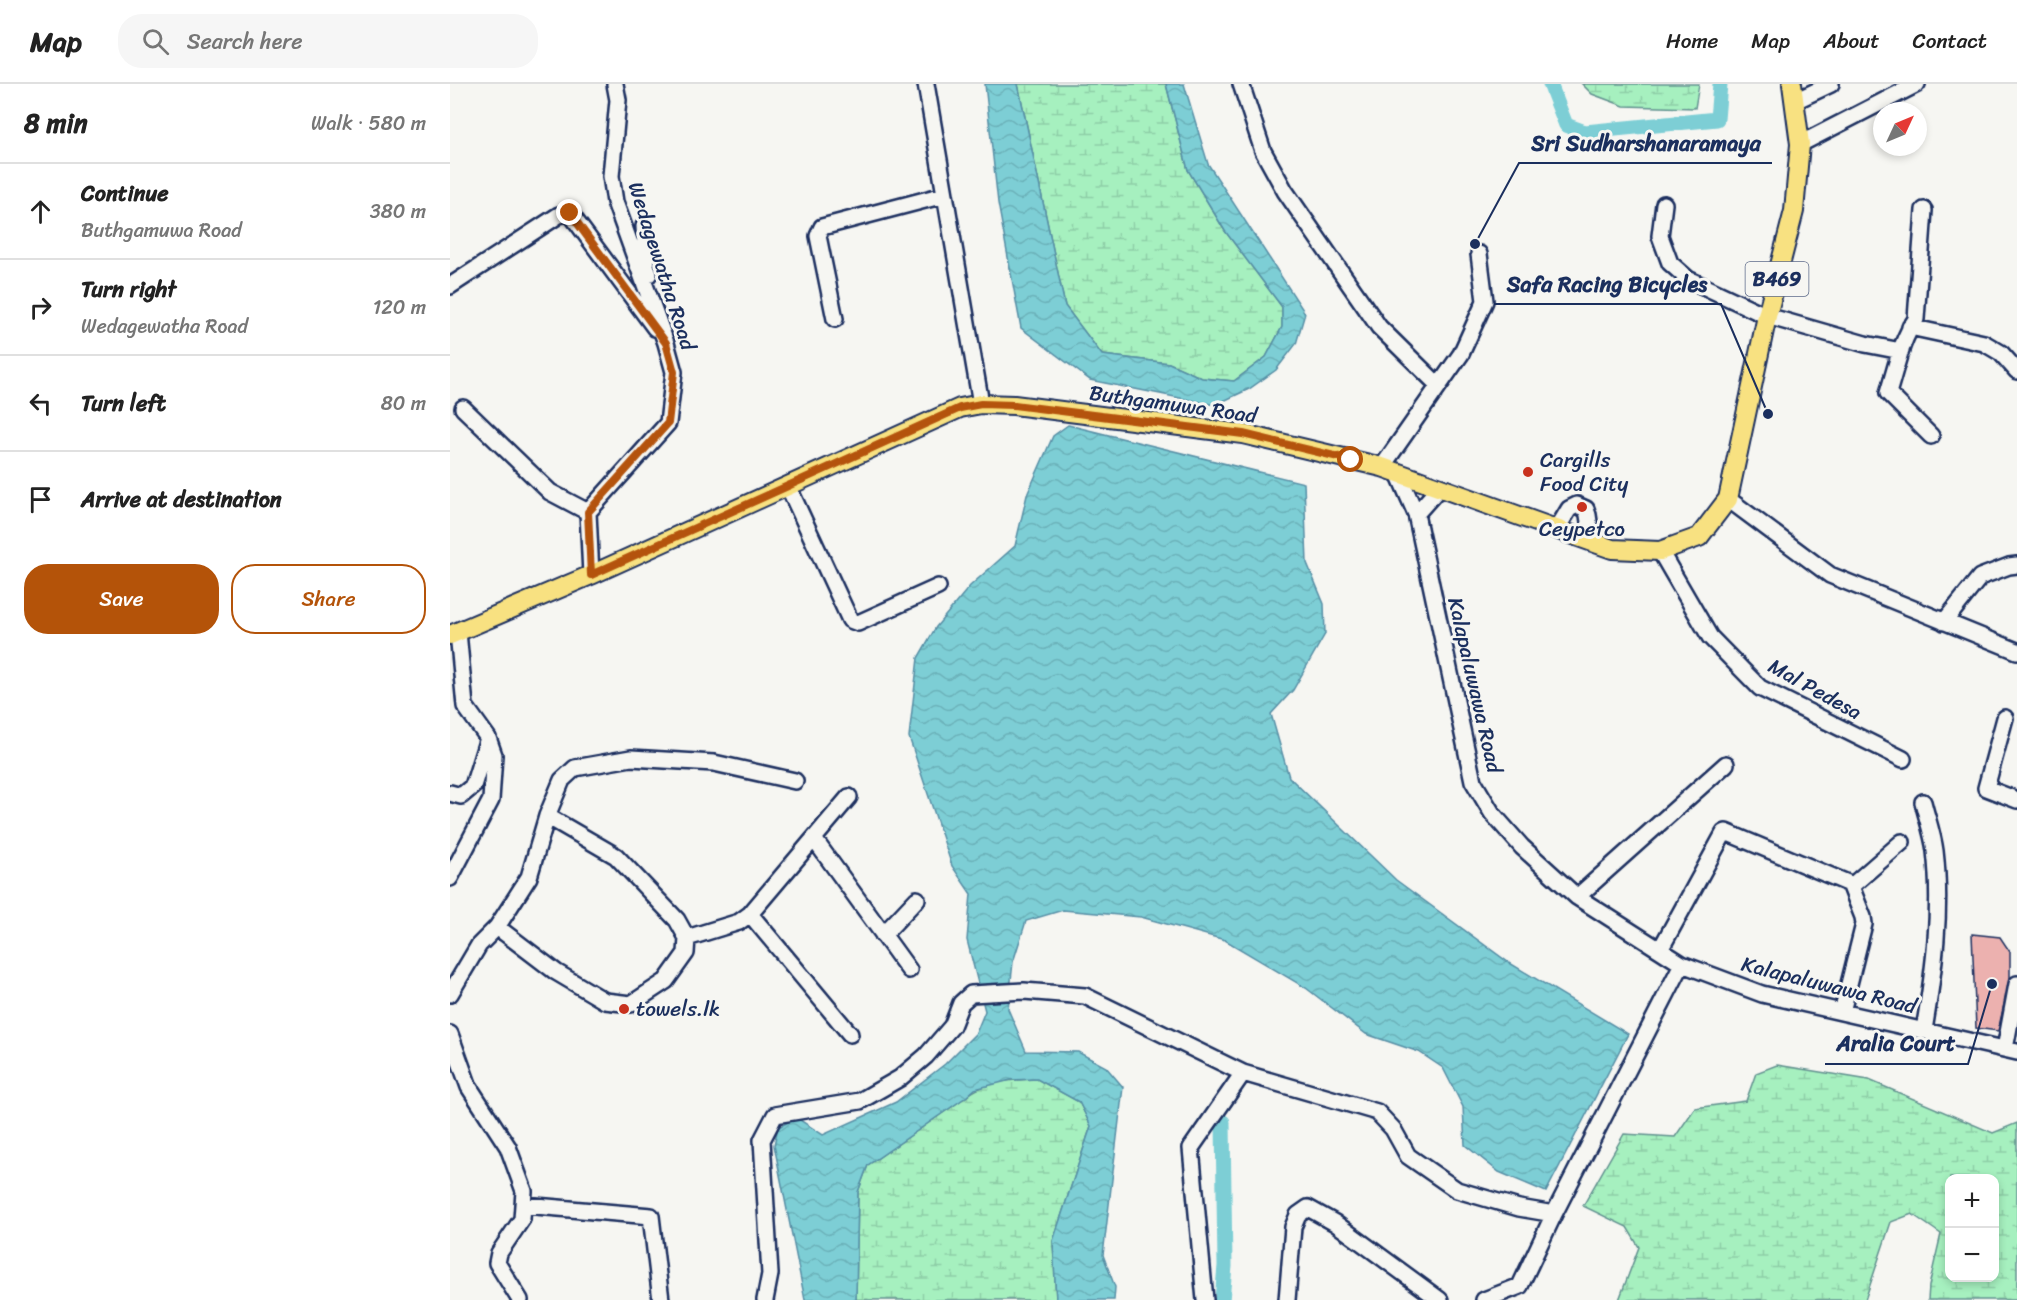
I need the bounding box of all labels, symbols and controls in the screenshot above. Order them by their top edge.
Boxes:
search box [118,14,538,68]
text: Map [30,17,82,66]
text: Search here [187,22,303,61]
text: Home [1666,22,1718,60]
text: Map [1751,22,1790,60]
text: About [1823,22,1880,60]
text: Contact [1913,22,1987,60]
icon: search [139,25,172,58]
text: 8 min [24,100,88,146]
north arrow [1873,102,1927,156]
text: Walk · 580 m [311,106,426,141]
callout: Sri Sudharshanaramaya [1519,123,1772,163]
text: Sri Sudharshanaramaya [1530,124,1762,163]
text: Continue [81,174,169,213]
street label: Wedagewatha Road [617,177,708,357]
text: 380 m [370,194,426,229]
icon: ahead [24,195,57,228]
route end [556,199,582,225]
text: Buthgamuwa Road [81,213,242,248]
road number: B469 [1746,262,1808,296]
callout: Safa Racing Bicycles [1494,264,1721,304]
text: Safa Racing Bicycles [1506,265,1708,304]
text: Turn right [81,270,176,309]
text: 120 m [373,290,426,325]
icon: right [24,291,57,324]
text: Wedagewatha Road [81,309,248,344]
street label: Buthgamuwa Road [1087,373,1261,435]
text: Turn left [81,384,166,423]
text: 80 m [381,386,426,421]
icon: left [24,387,57,420]
place label: Cargills Food City [1540,441,1628,503]
route start [1337,446,1363,472]
marker: Cargills Food City [1521,465,1535,479]
text: Arrive at destination [81,480,282,519]
icon: arrive [24,483,57,516]
marker: Ceypetco [1575,500,1589,514]
place label: Ceypetco [1539,510,1625,548]
button: Save [24,564,219,634]
button: Share [231,564,426,634]
street label: Kalapaluwawa Road [1436,593,1514,779]
street label: Mal Pedesa [1761,648,1869,731]
street label: Kalapaluwawa Road [1737,945,1922,1026]
place label: towels.lk [636,990,720,1028]
marker: towels.lk [617,1002,631,1016]
callout: Aralia Court [1825,1024,1968,1064]
text: Aralia Court [1836,1024,1956,1063]
map controls [1945,1174,1999,1282]
button: + [1945,1174,1999,1228]
button: − [1945,1228,1999,1282]

